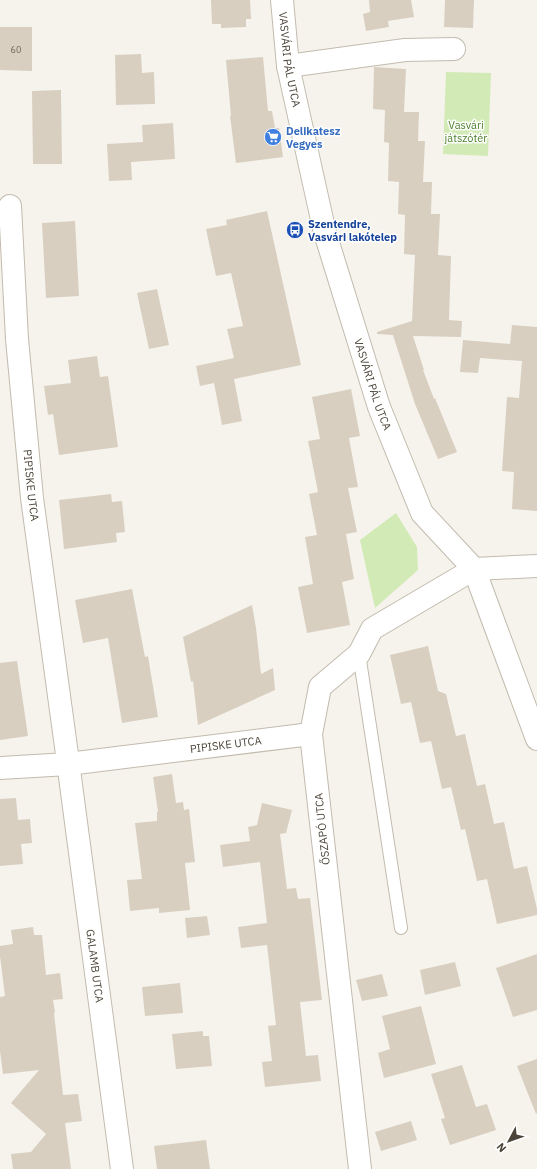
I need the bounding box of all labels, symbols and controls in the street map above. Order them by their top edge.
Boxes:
street label: VASVÁRI PÁL UTCA [276,11,304,108]
house number: 60 [11,44,21,55]
park label: Vasvári játszótér [445,118,487,145]
place label: Delikatesz Vegyes [286,124,341,151]
supermarket icon: Delikatesz Vegyes [263,127,283,147]
place label: Szentendre, Vasvári lakótelep [308,217,397,244]
bus stop icon: Szentendre, Vasvári lakótelep [285,220,305,240]
street label: VASVÁRI PÁL UTCA [351,337,395,432]
street label: PIPISKE UTCA [20,449,42,522]
street label: PIPISKE UTCA [189,733,262,756]
street label: ŐSZAPÓ UTCA [311,792,333,866]
street label: GALAMB UTCA [83,928,107,1003]
north arrow [489,1121,529,1161]
text: N [494,1140,509,1155]

